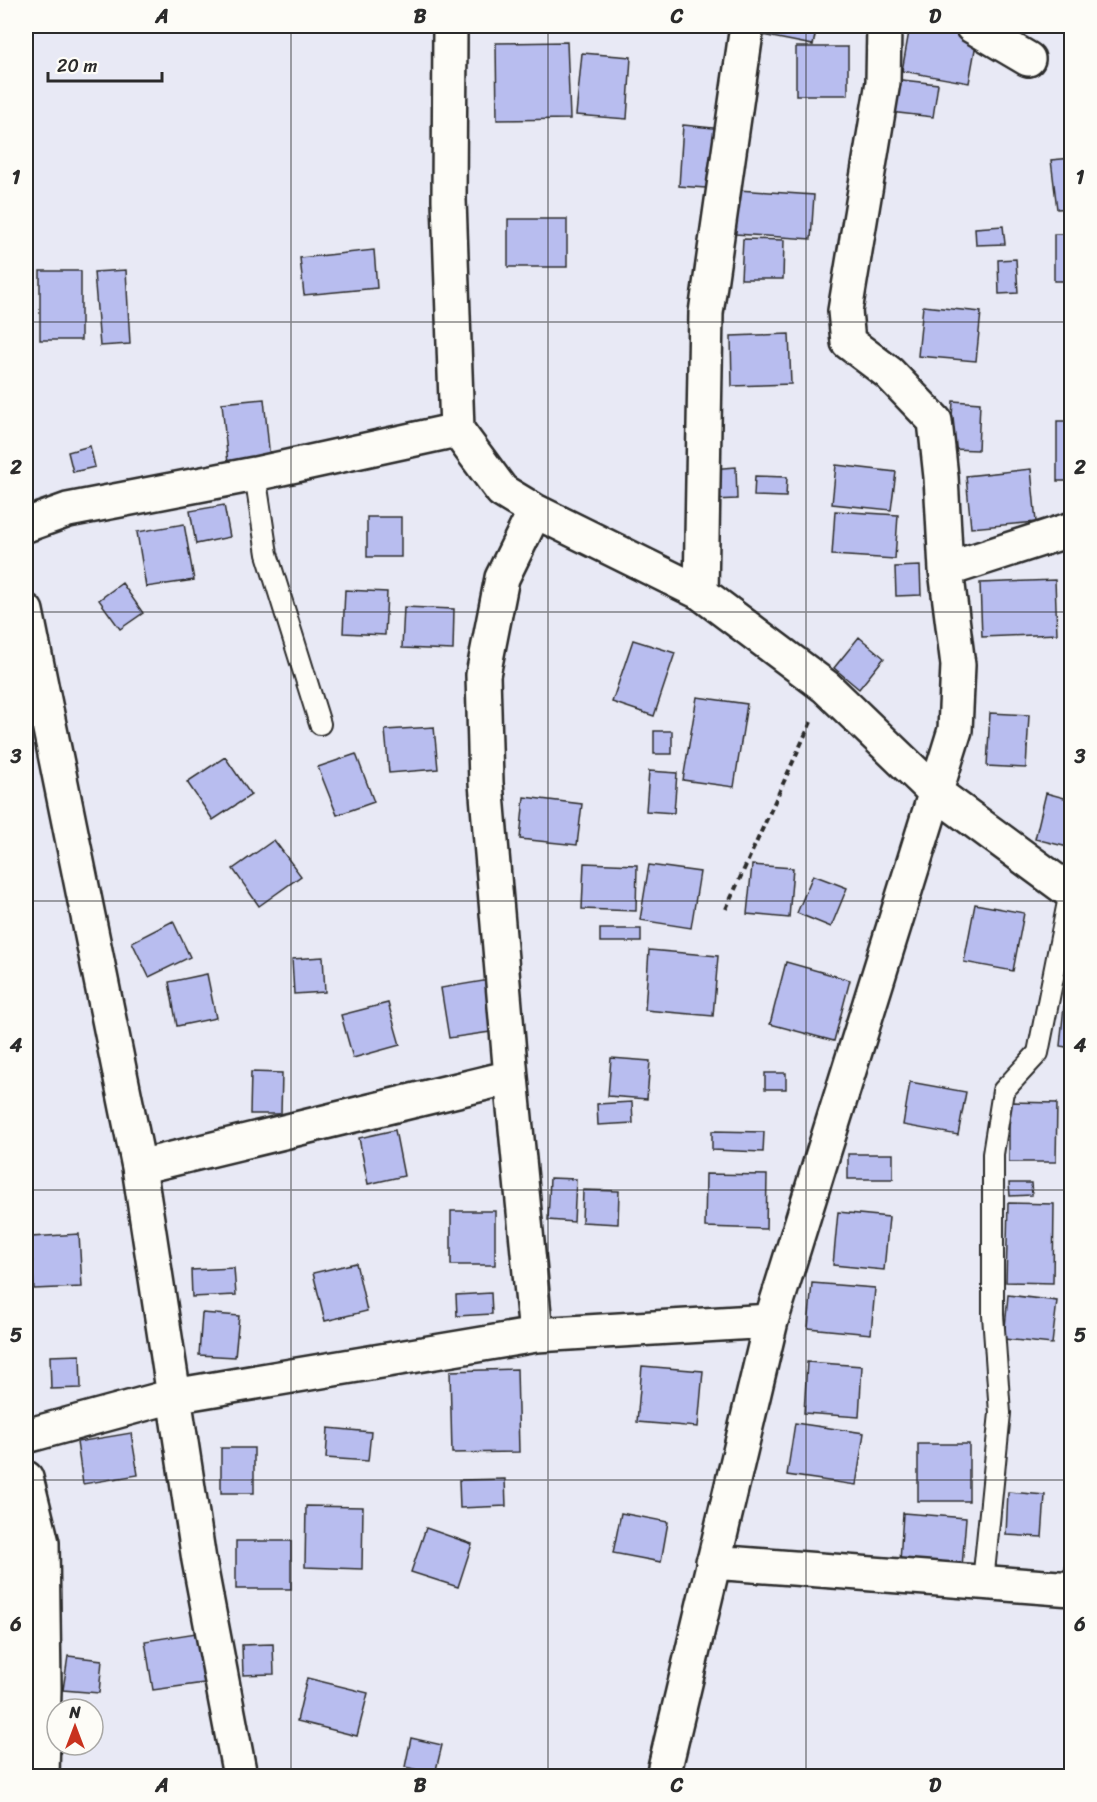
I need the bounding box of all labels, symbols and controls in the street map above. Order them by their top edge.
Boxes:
text: A [154,0,169,34]
text: B [414,0,427,34]
text: C [670,0,684,34]
text: D [929,0,942,34]
scale bar [48,45,162,83]
text: 20 m [57,50,97,82]
text: 1 [12,160,21,195]
text: 1 [1076,160,1085,195]
text: 2 [9,450,22,485]
text: 2 [1073,450,1086,485]
text: 3 [10,739,22,774]
text: 3 [1074,739,1086,774]
text: 4 [9,1028,23,1063]
text: 4 [1073,1028,1087,1063]
text: 5 [10,1318,22,1353]
text: 5 [1074,1318,1086,1353]
text: 6 [9,1607,22,1642]
text: 6 [1073,1607,1086,1642]
north arrow [45,1697,105,1757]
text: N [68,1698,81,1727]
text: A [154,1768,169,1802]
text: B [414,1768,427,1802]
text: C [670,1768,684,1802]
text: D [929,1768,942,1802]

